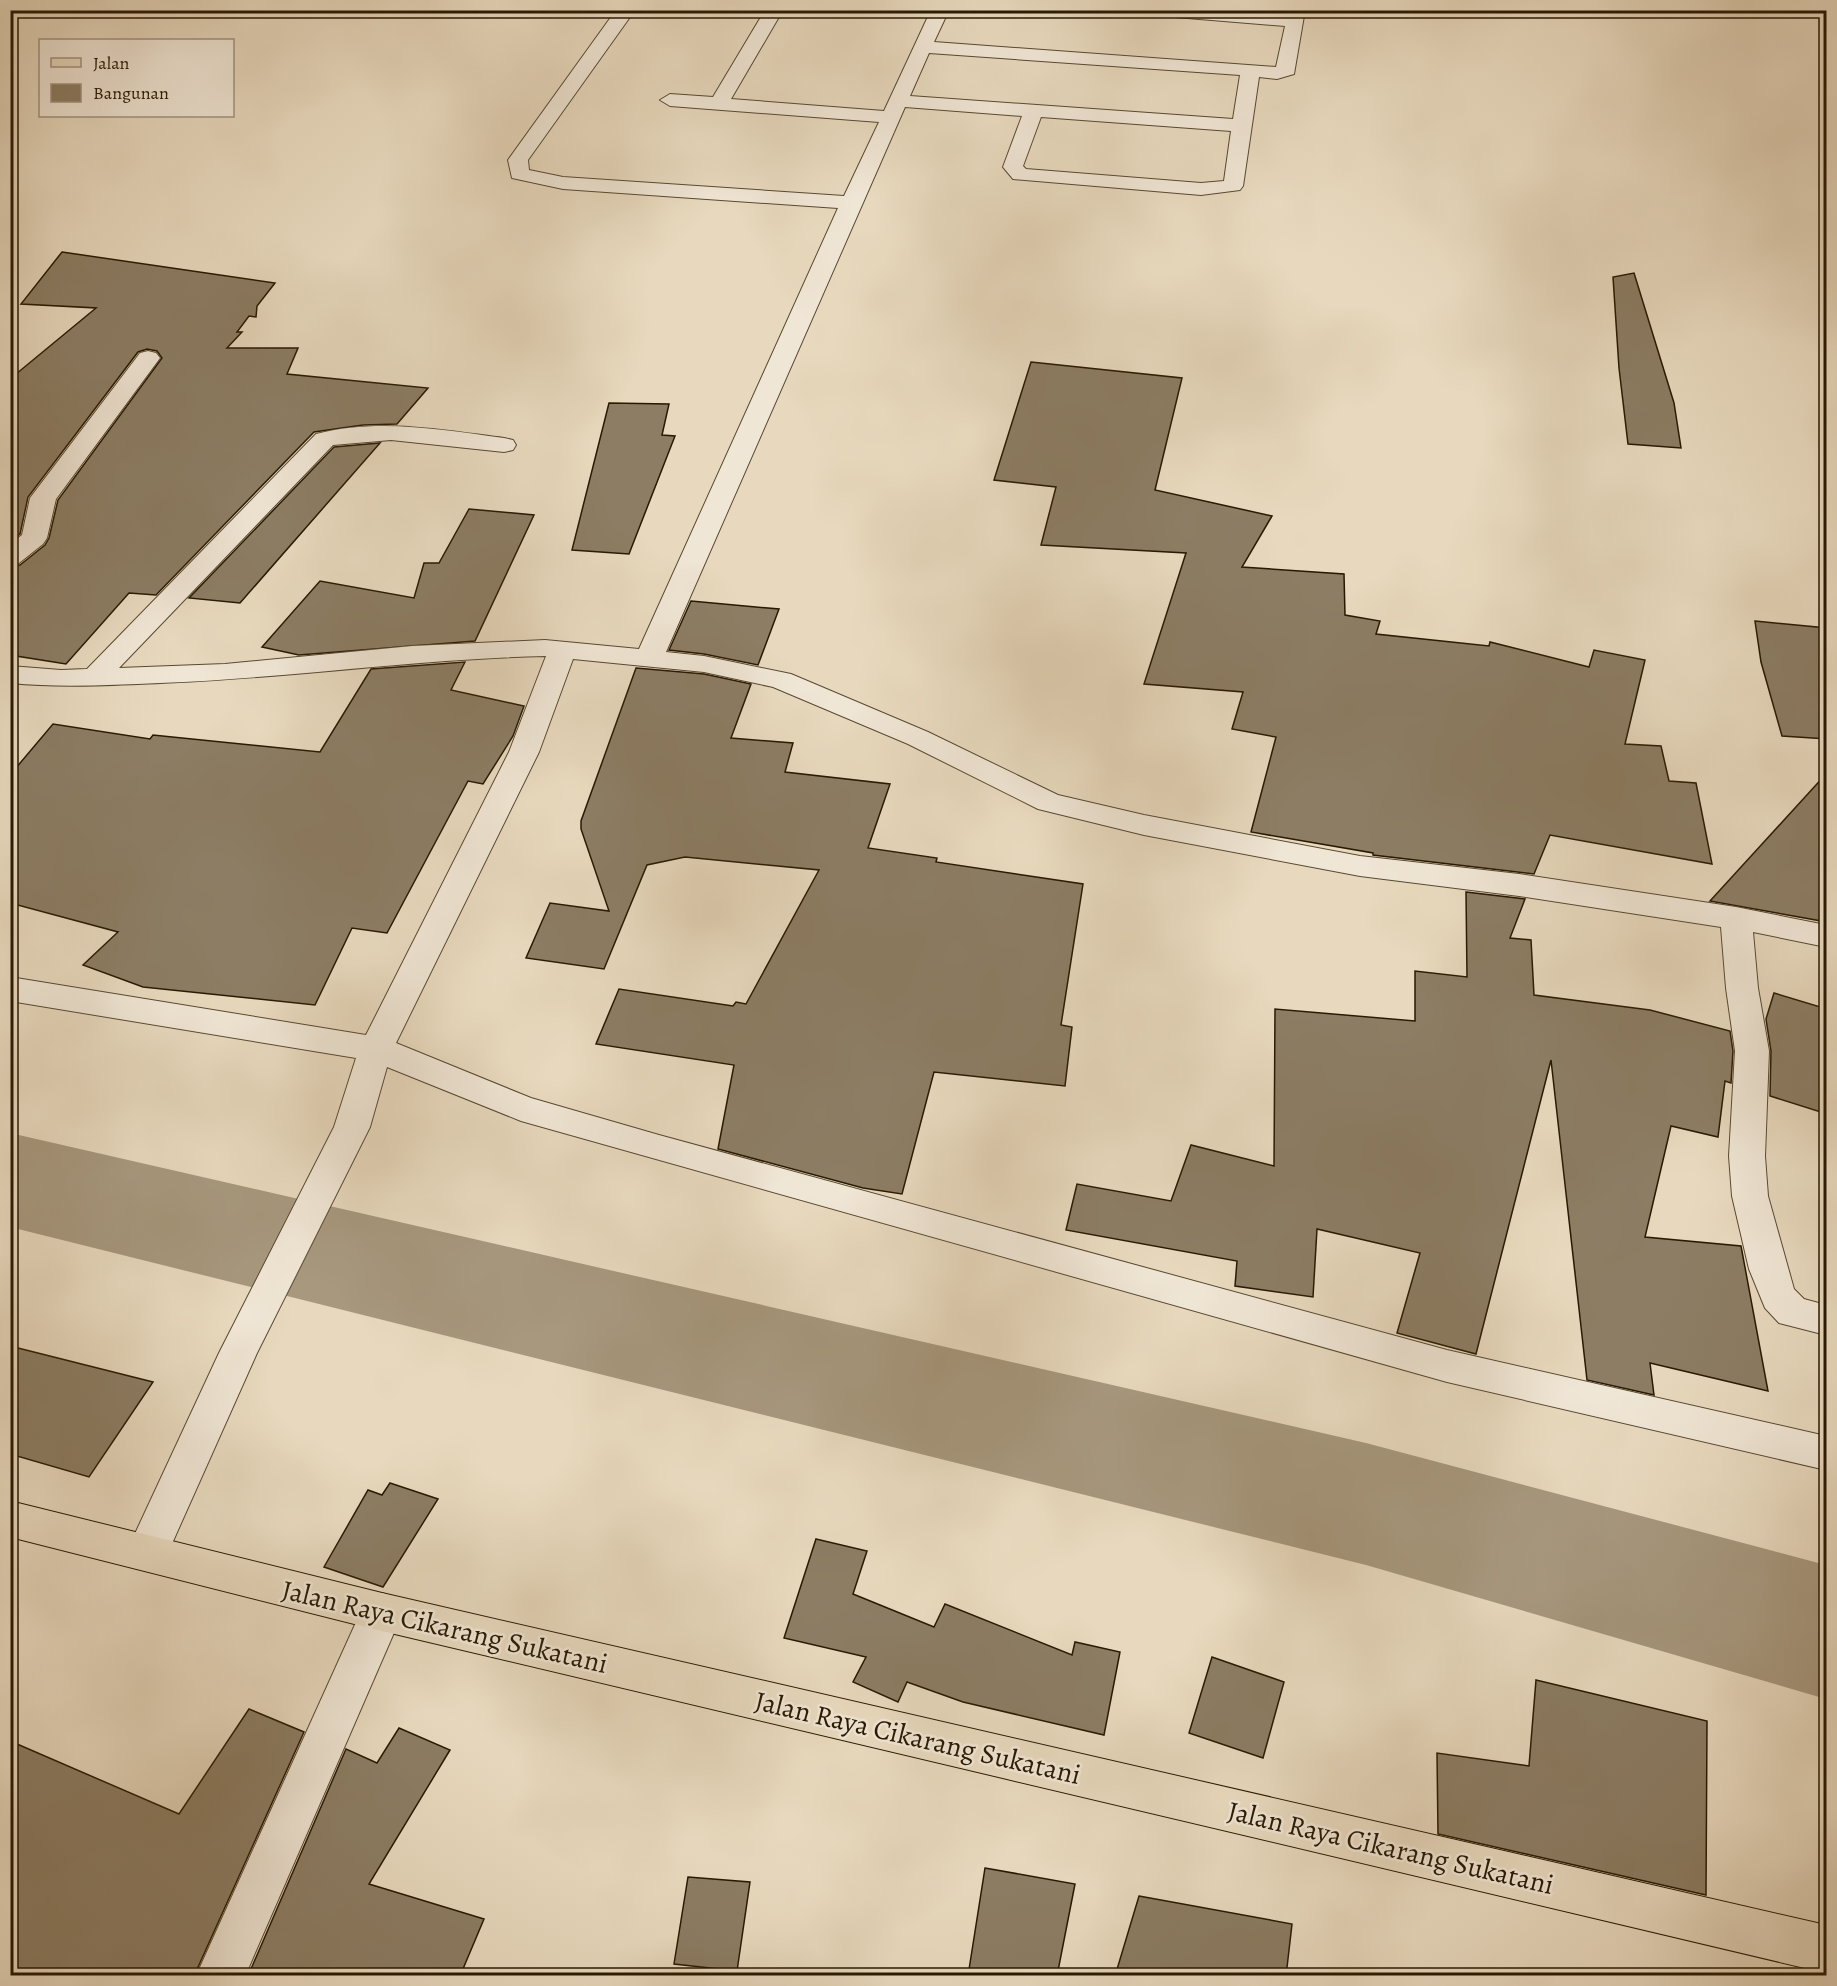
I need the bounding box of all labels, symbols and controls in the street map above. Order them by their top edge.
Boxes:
legend [39,39,234,117]
text: Jalan [93,51,130,75]
text: Bangunan [93,81,169,105]
street label: Jalan Raya Cikarang Sukatani [278,1571,611,1683]
street label: Jalan Raya Cikarang Sukatani [751,1682,1084,1794]
street label: Jalan Raya Cikarang Sukatani [1224,1792,1557,1904]

